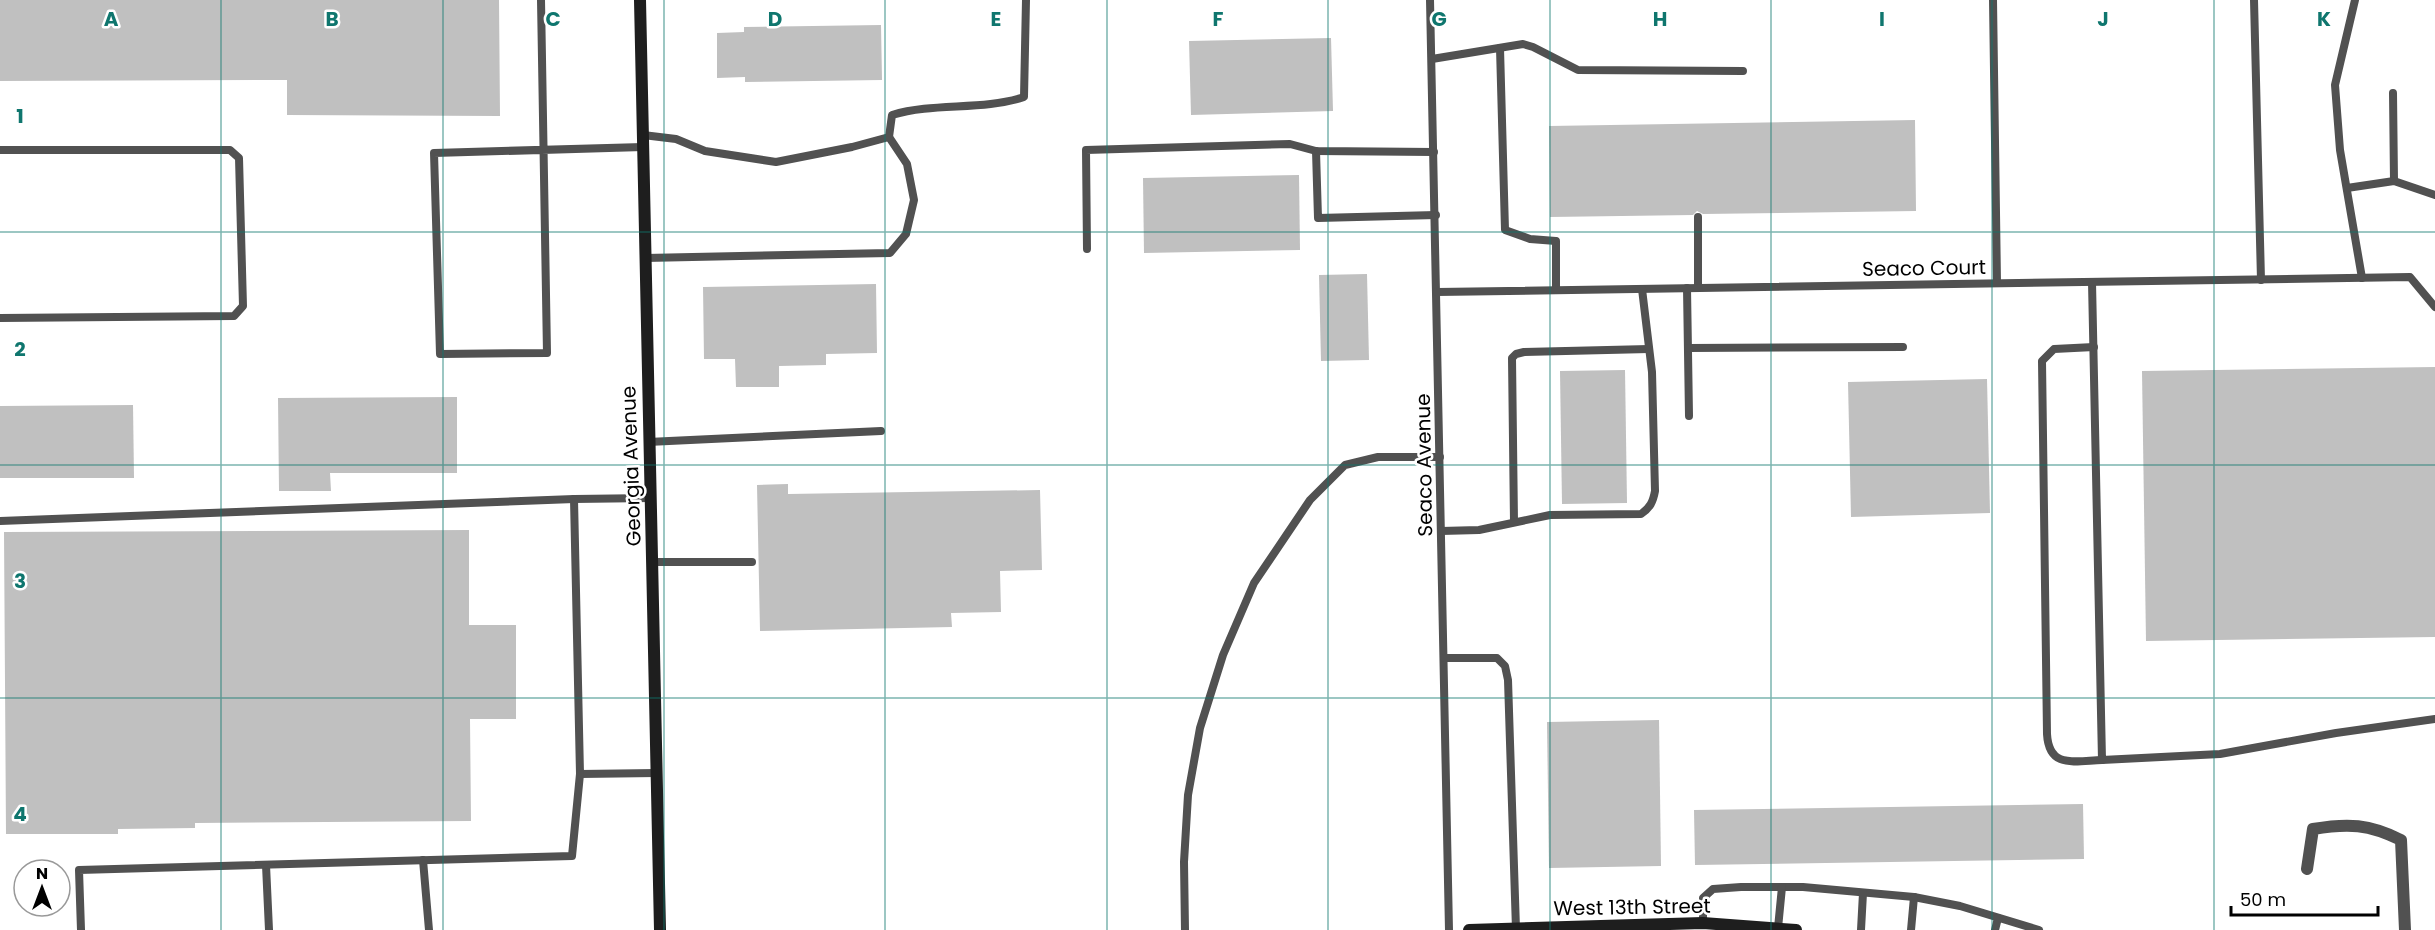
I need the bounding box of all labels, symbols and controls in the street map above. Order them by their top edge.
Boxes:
text: A [104,5,119,33]
text: B [325,5,339,33]
text: C [545,5,561,33]
text: D [768,5,782,33]
text: E [991,5,1001,33]
text: F [1213,5,1224,33]
text: G [1431,5,1447,33]
text: H [1653,5,1667,33]
text: I [1879,5,1885,33]
text: J [2097,5,2109,33]
text: K [2317,5,2331,33]
text: 1 [16,102,24,130]
street label: Seaco Court [1862,253,1986,283]
text: 2 [14,335,26,363]
street label: Georgia Avenue [614,385,648,547]
street label: Seaco Avenue [1409,393,1439,537]
text: 3 [14,567,26,595]
text: 4 [13,800,27,828]
north arrow [12,858,72,918]
text: N [36,862,48,885]
scale bar [2231,879,2378,917]
text: 50 m [2240,887,2286,912]
street label: West 13th Street [1553,892,1711,922]

